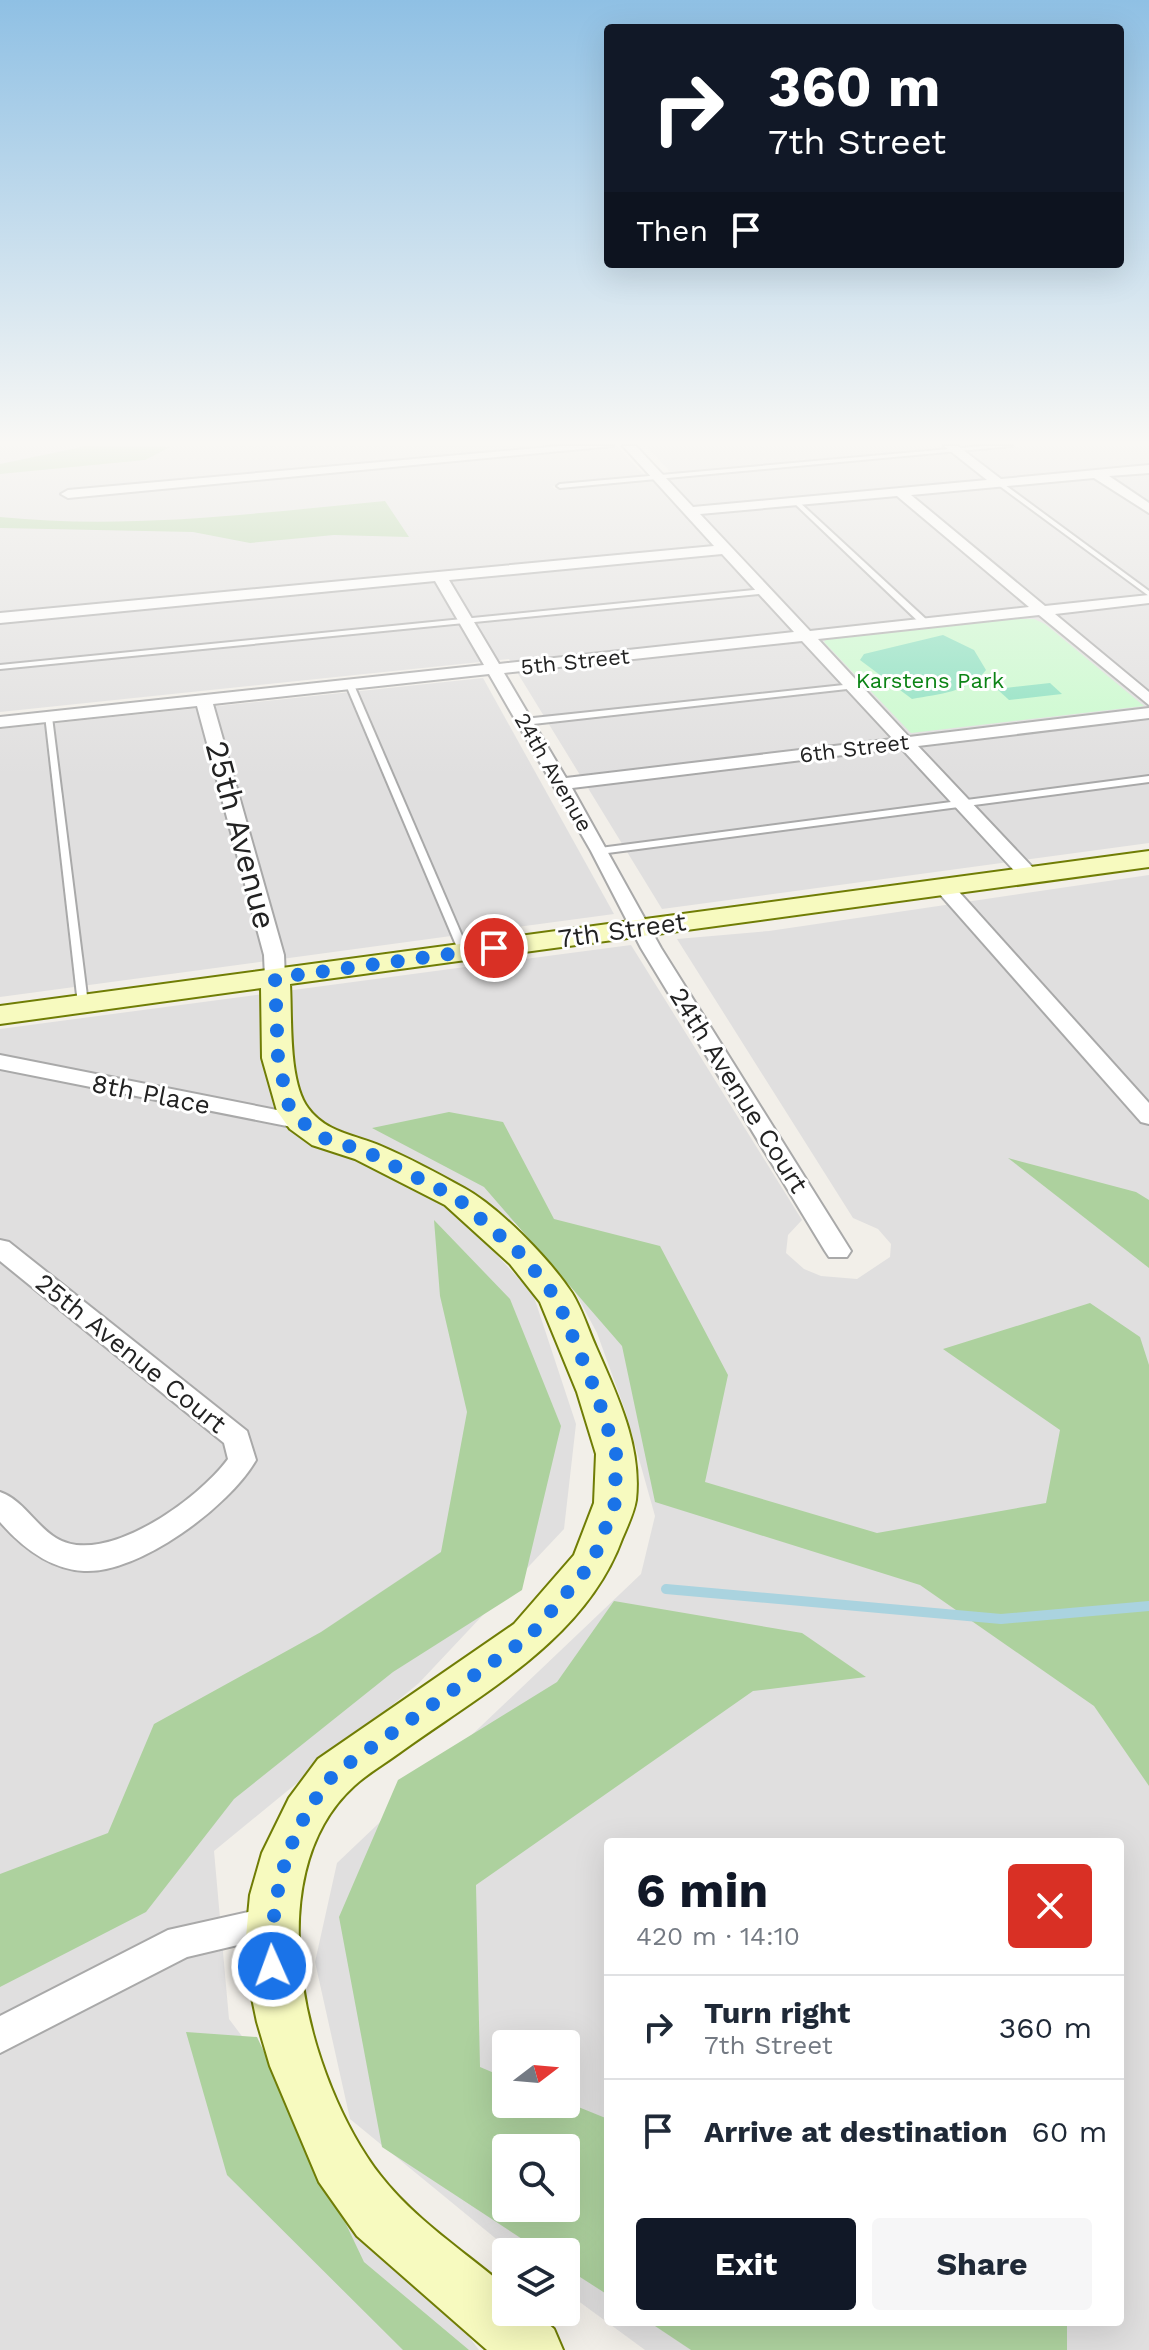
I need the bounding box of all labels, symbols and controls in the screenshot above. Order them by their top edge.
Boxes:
text: 360 m [768,54,940,120]
icon: right [636,56,740,160]
text: 7th Street [768,121,946,163]
icon: arrive [724,208,768,252]
text: Then [636,213,708,248]
street label: 5th Street [519,643,631,680]
park label: Karstens Park [856,668,1004,693]
street label: 24th Avenue [510,708,598,836]
street label: 6th Street [798,729,910,768]
street label: 25th Avenue [198,737,284,933]
street label: 7th Street [556,906,688,954]
pin [460,914,528,982]
icon: arrive [472,926,516,970]
street label: 24th Avenue Court [664,982,814,1198]
street label: 8th Place [89,1068,213,1120]
street label: 25th Avenue Court [30,1267,232,1439]
text: 6 min [636,1862,768,1919]
button: close [1008,1864,1092,1948]
text: 420 m · 14:10 [636,1921,800,1951]
position arrow [230,1924,314,2008]
text: Turn right [704,1995,850,2030]
icon: right [636,2005,680,2049]
text: 360 m [999,2010,1092,2045]
north arrow [492,2030,580,2118]
map controls [492,2030,580,2326]
text: 7th Street [704,2030,833,2060]
icon: arrive [636,2109,680,2153]
text: Arrive at destination [704,2114,1008,2149]
text: 60 m [1032,2114,1107,2149]
button: search [492,2134,580,2222]
button: Exit [636,2218,856,2310]
button: Share [872,2218,1092,2310]
button: layers [492,2238,580,2326]

